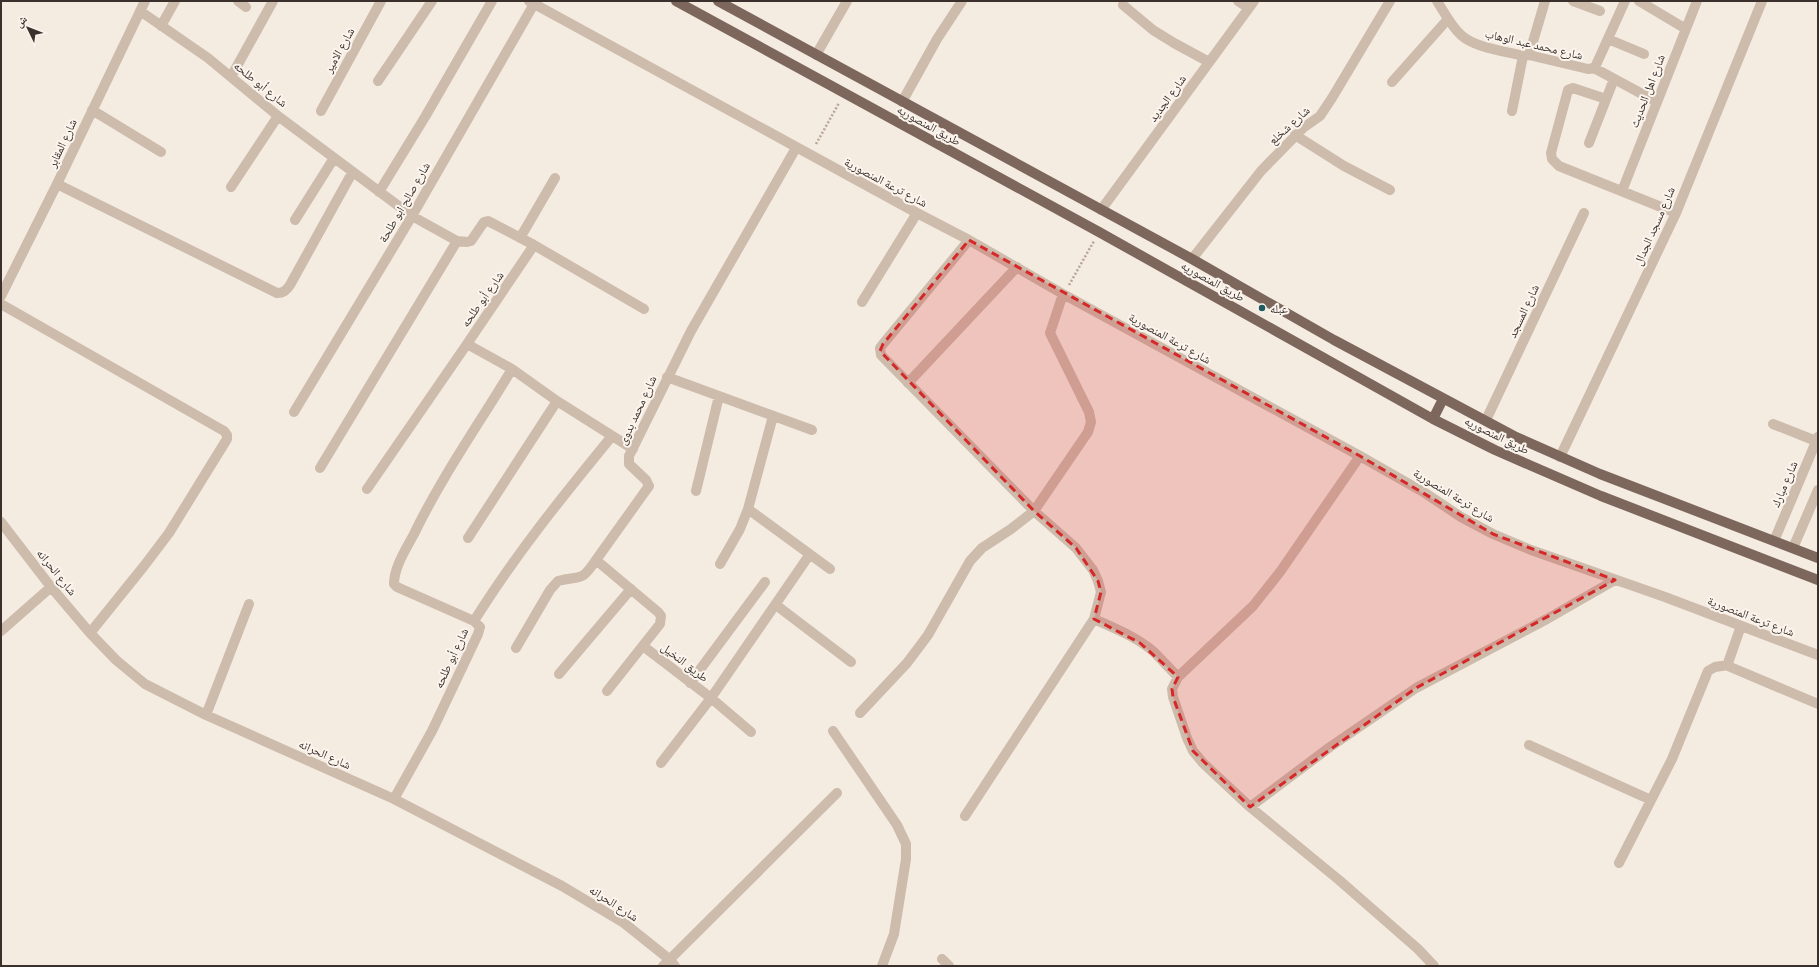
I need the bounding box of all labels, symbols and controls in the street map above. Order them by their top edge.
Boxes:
north arrow [8,8,48,48]
text: ش [12,12,31,31]
street label: شارع الامير [320,25,358,77]
street label: شارع محمد عبد الوهاب [1483,25,1585,64]
street label: شارع اهل الحديث [1626,52,1669,130]
street label: شارع أبو طلحه [231,58,291,111]
street label: شارع الجديد [1145,71,1190,125]
street label: طريق المنصوريه [894,101,963,149]
street label: شارع شخلع [1265,103,1313,148]
street label: شارع المقابر [44,116,81,171]
street label: شارع ترعة المنصورية [841,154,930,211]
street label: شارع صالح ابو طلحة [375,159,434,245]
street label: شارع مسجد الجدال [1630,184,1679,268]
street label: طريق المنصوريه [1178,257,1247,305]
street label: شارع أبو طلحه [457,268,508,330]
street label: شارع المسجد [1504,282,1543,341]
place label: عبله [1270,301,1288,316]
marker: عبله [1257,303,1267,313]
street label: شارع ترعة المنصورية [1126,309,1214,368]
street label: شارع محمد بدوى [614,373,661,447]
street label: طريق المنصوريه [1462,413,1532,457]
street label: شارع مبارك [1768,458,1801,510]
street label: شارع ترعة المنصورية [1410,465,1497,526]
street label: شارع الحرانه [33,546,80,599]
street label: شارع ترعة المنصورية [1705,593,1797,640]
street label: شارع أبو طلحه [431,625,472,691]
street label: طريق النخيل [658,639,712,685]
street label: شارع الحرانه [296,736,353,773]
street label: شارع الحرانه [586,882,641,925]

